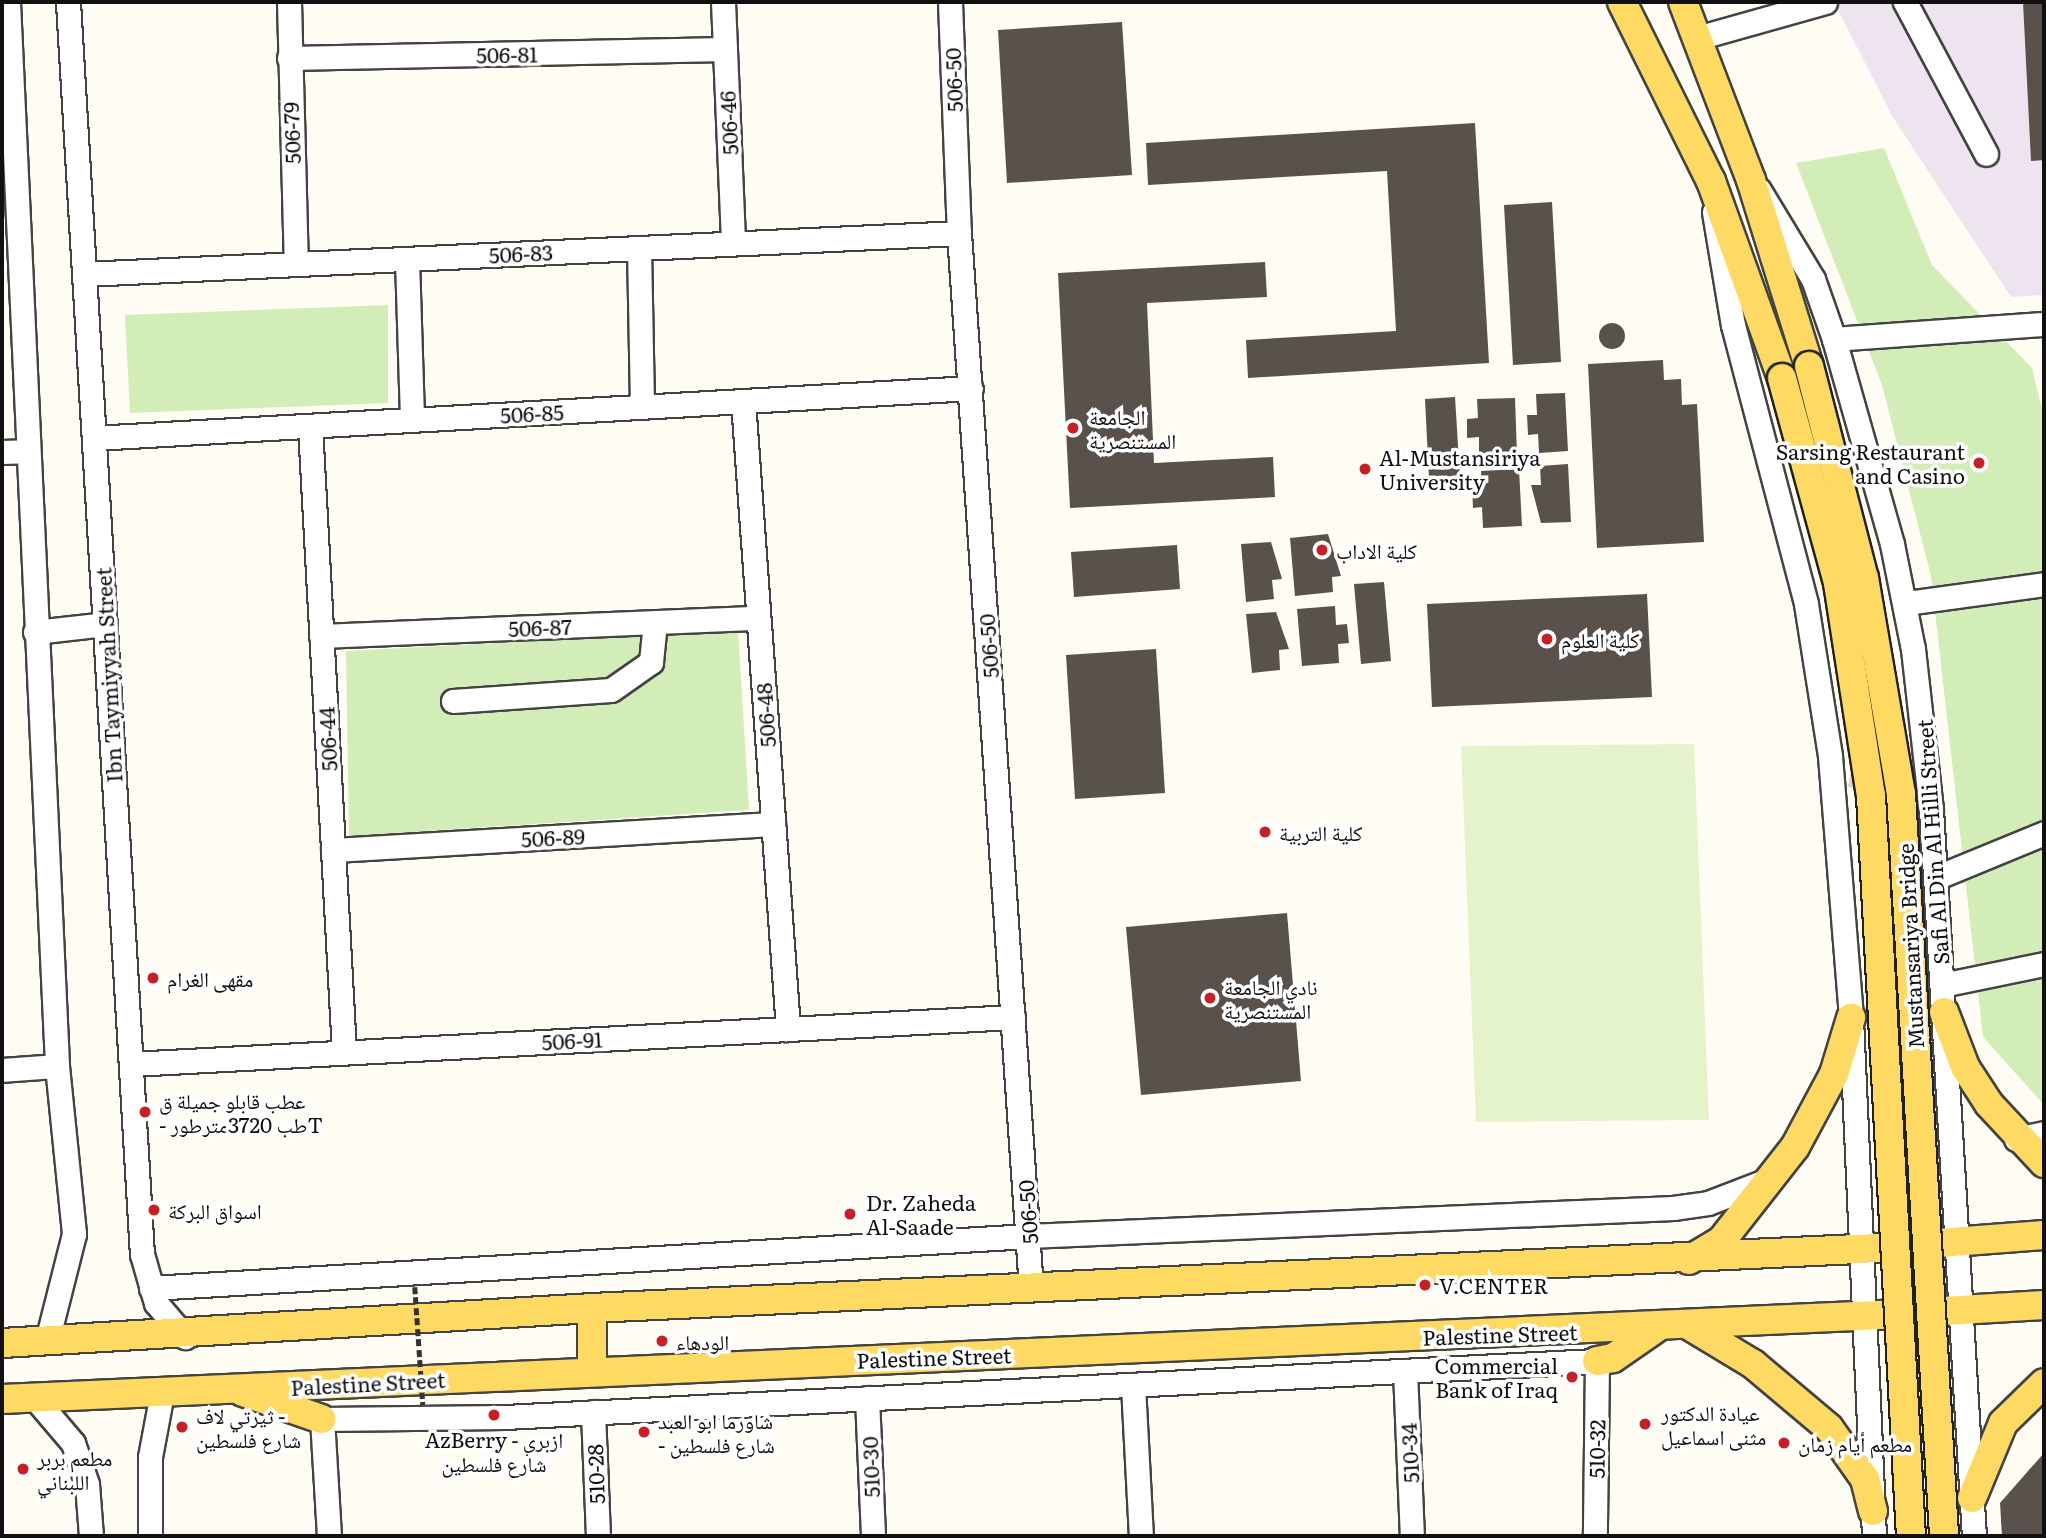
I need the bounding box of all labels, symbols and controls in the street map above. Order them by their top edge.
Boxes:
street label: 506-81 [476,41,538,67]
street label: 506-50 [939,47,967,113]
street label: 506-46 [714,90,742,156]
street label: 506-79 [277,102,305,164]
street label: 506-83 [488,239,554,267]
street label: 506-85 [500,399,564,427]
place label: الجامعة المستنصرية [1089,403,1176,453]
marker: الجامعة المستنصرية [1063,418,1083,438]
place label: Sarsing Restaurant and Casino [1776,438,1965,488]
place label: Al-Mustansiriya University [1379,444,1540,494]
marker: Sarsing Restaurant and Casino [1971,455,1987,471]
marker: Al-Mustansiriya University [1357,461,1373,477]
place label: كلية الاداب [1336,537,1417,563]
marker: كلية الاداب [1314,542,1330,558]
street label: Ibn Taymiyyah Street [90,567,126,783]
street label: 506-87 [508,613,572,641]
street label: 506-50 [973,613,1003,679]
place label: كلية العلوم [1561,626,1639,652]
marker: كلية العلوم [1539,631,1555,647]
street label: 506-48 [750,682,780,748]
street label: 506-44 [313,706,341,772]
street label: Safi Al Din Al Hilli Street [1911,719,1953,965]
place label: كلية التربية [1279,819,1362,845]
street label: 506-89 [520,823,586,851]
marker: كلية التربية [1257,824,1273,840]
street label: Mustansariya Bridge [1892,843,1928,1049]
place label: مقهى الغرام [167,965,253,991]
marker: مقهى الغرام [145,970,161,986]
place label: نادي الجامعة المستنصرية [1224,973,1317,1023]
marker: نادي الجامعة المستنصرية [1202,990,1218,1006]
street label: 506-91 [541,1026,603,1054]
place label: عطب قابلو جميلة ق - طب 3720مترطورT [159,1087,323,1137]
marker: عطب قابلو جميلة ق - طب 3720مترطورT [137,1104,153,1120]
street label: 506-50 [1012,1179,1042,1245]
place label: Dr. Zaheda Al-Saade [866,1189,976,1239]
place label: اسواق البركة [168,1197,262,1223]
marker: اسواق البركة [146,1202,162,1218]
marker: Dr. Zaheda Al-Saade [840,1204,860,1224]
place label: V.CENTER [1439,1272,1548,1298]
marker: V.CENTER [1417,1277,1433,1293]
street label: Palestine Street [1422,1319,1578,1349]
place label: الودهاء [676,1328,729,1354]
marker: الودهاء [654,1333,670,1349]
street label: Palestine Street [856,1342,1012,1372]
place label: Commercial Bank of Iraq [1435,1352,1558,1402]
street label: Palestine Street [290,1366,446,1400]
marker: Commercial Bank of Iraq [1564,1369,1580,1385]
place label: عيادة الدكتور مثنى اسماعيل [1661,1399,1766,1449]
place label: ثيرتي لاف - شارع فلسطين [196,1402,301,1452]
marker: AzBerry - ازبري شارع فلسطين [486,1407,502,1423]
place label: شاورما ابو العبد - شارع فلسطين [658,1407,775,1457]
marker: عيادة الدكتور مثنى اسماعيل [1635,1414,1655,1434]
marker: ثيرتي لاف - شارع فلسطين [174,1419,190,1435]
street label: 510-32 [1583,1419,1609,1479]
street label: 510-34 [1395,1422,1423,1484]
marker: شاورما ابو العبد - شارع فلسطين [636,1424,652,1440]
place label: AzBerry - ازبري شارع فلسطين [425,1426,563,1476]
place label: مطعم أيام زمان [1798,1430,1912,1456]
marker: مطعم أيام زمان [1776,1435,1792,1451]
street label: 510-30 [856,1436,884,1498]
street label: 510-28 [581,1443,609,1505]
place label: مطعم بربر اللبناني [37,1444,112,1494]
marker: مطعم بربر اللبناني [15,1461,31,1477]

